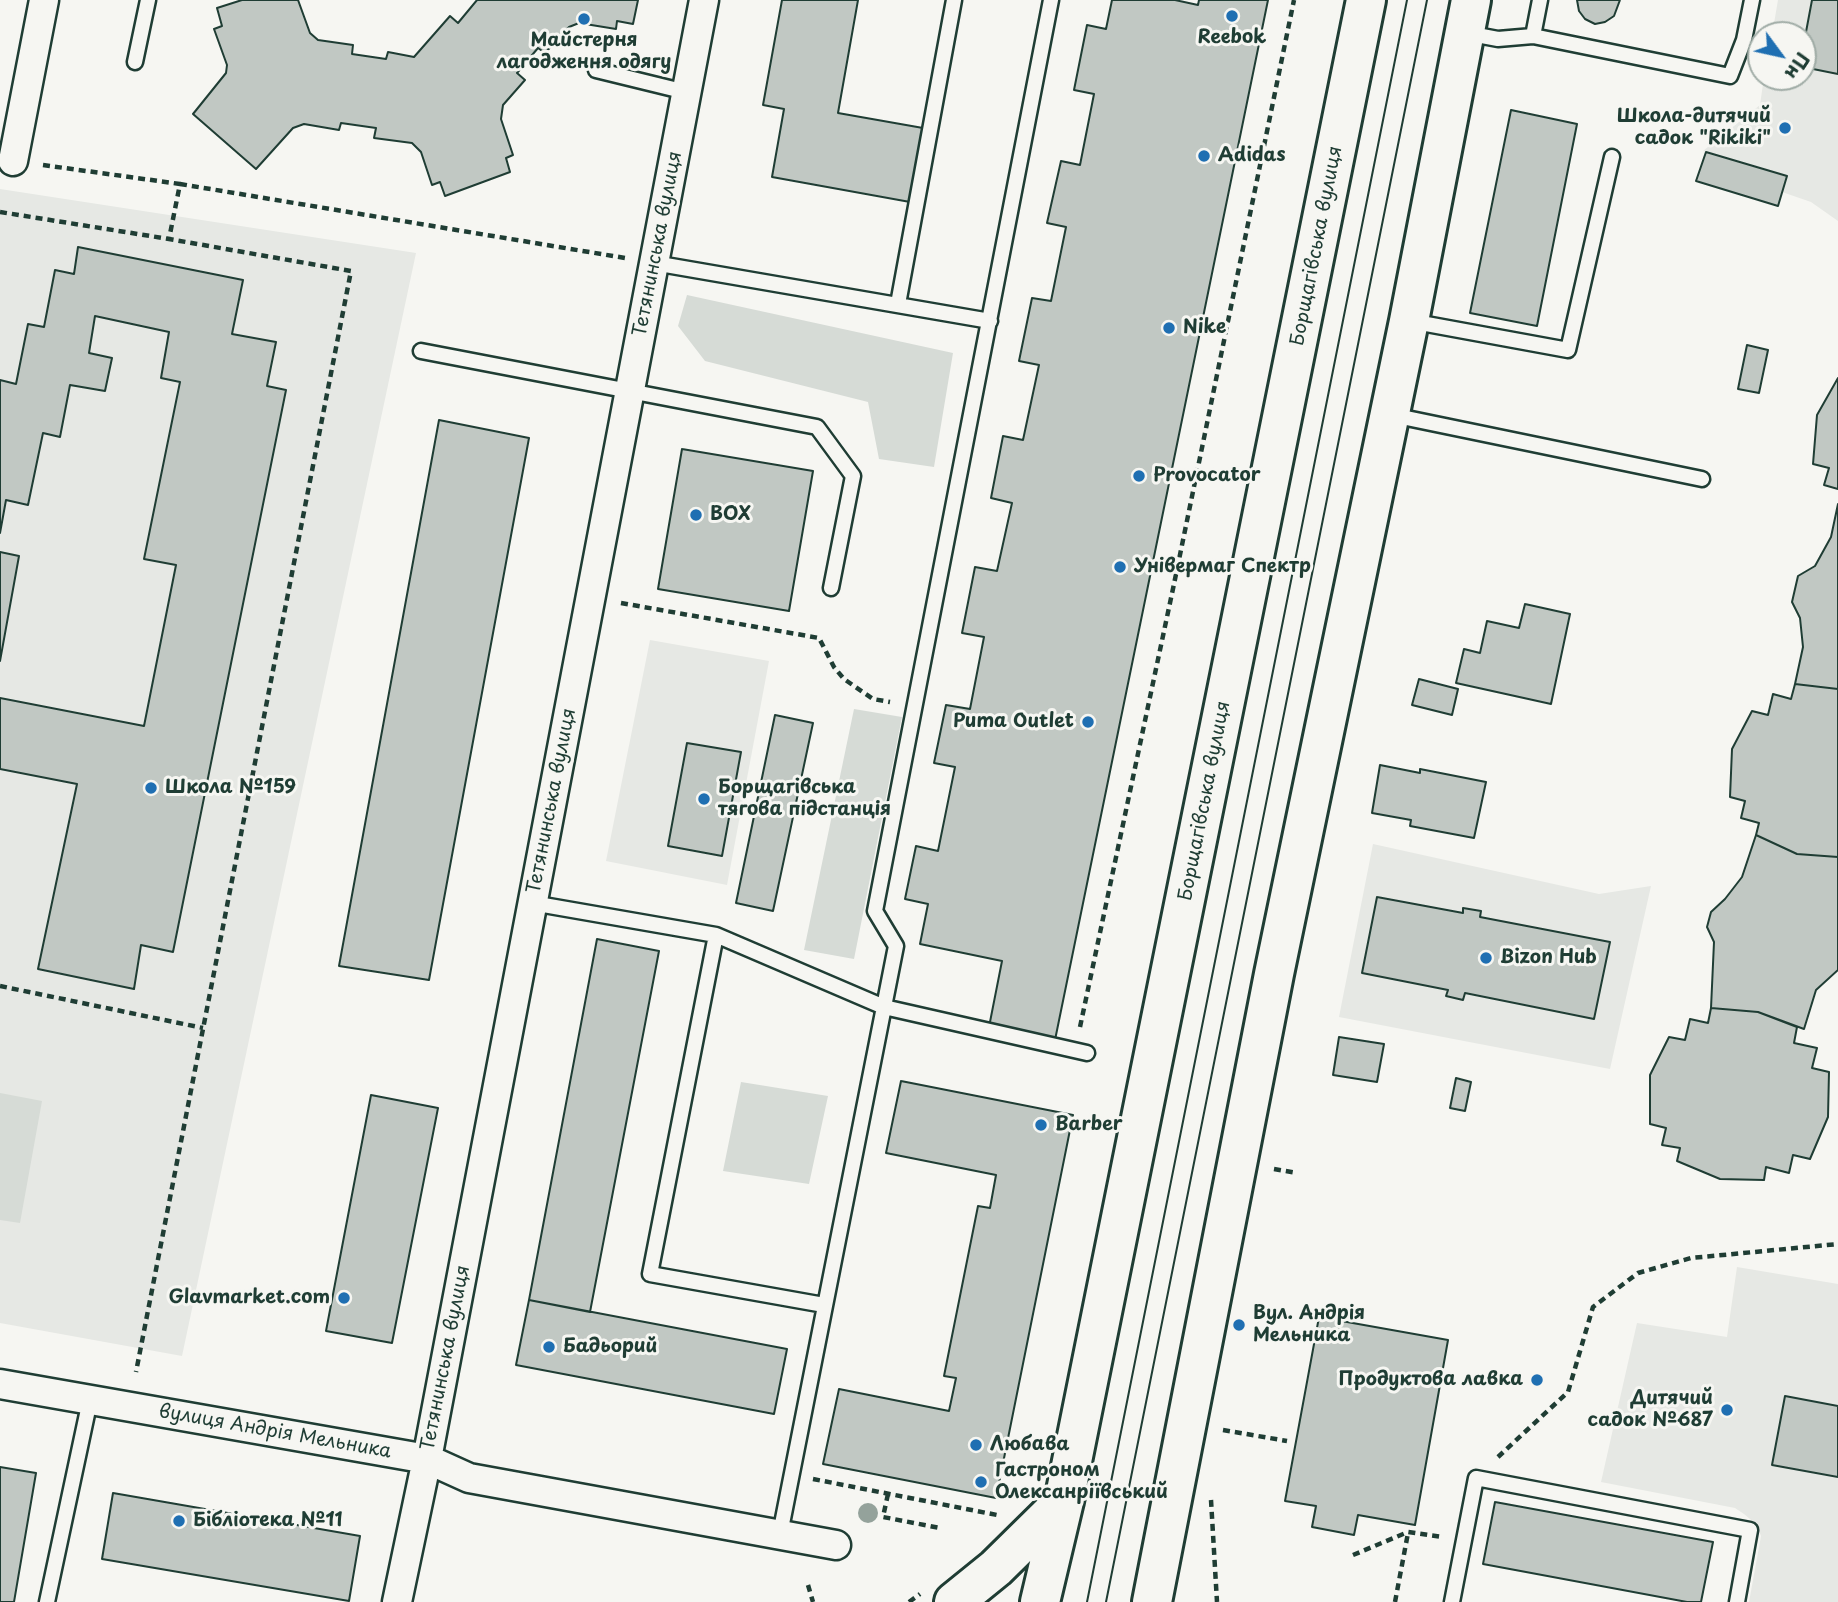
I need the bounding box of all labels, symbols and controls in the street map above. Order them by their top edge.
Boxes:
marker: Reebok [1224,8,1240,24]
marker: Майстерня лагодження одягу [576,11,592,27]
north arrow [1747,21,1817,91]
place label: Reebok [1198,27,1266,49]
place label: Майстерня лагодження одягу [497,30,671,74]
text: Пн [1779,47,1817,86]
place label: Школа-дитячий садок "Rikiki" [1617,106,1771,150]
marker: Школа-дитячий садок "Rikiki" [1777,120,1793,136]
street label: Борщагівська вулиця [1286,144,1348,348]
place label: Adidas [1218,145,1286,167]
marker: Adidas [1196,148,1212,164]
street label: Тетянинська вулиця [629,149,687,339]
place label: Nike [1183,317,1226,339]
marker: Nike [1161,320,1177,336]
place label: Provocator [1153,465,1261,487]
marker: Provocator [1131,468,1147,484]
place label: BOX [710,504,751,526]
marker: BOX [688,507,704,523]
place label: Універмаг Спектр [1134,556,1311,578]
marker: Універмаг Спектр [1112,559,1128,575]
street label: Борщагівська вулиця [1174,699,1236,903]
street label: Тетянинська вулиця [523,706,581,896]
place label: Puma Outlet [953,711,1074,733]
marker: Puma Outlet [1080,714,1096,730]
place label: Школа №159 [165,777,296,799]
place label: Борщагівська тягова підстанція [718,777,891,821]
marker: Школа №159 [143,780,159,796]
marker: Борщагівська тягова підстанція [696,791,712,807]
place label: Bizon Hub [1500,947,1597,969]
marker: Bizon Hub [1478,950,1494,966]
place label: Barber [1055,1114,1123,1136]
marker: Barber [1033,1117,1049,1133]
street label: Тетянинська вулиця [417,1263,475,1453]
place label: Glavmarket.com [168,1287,330,1309]
marker: Glavmarket.com [336,1290,352,1306]
place label: Вул. Андрія Мельника [1253,1303,1365,1347]
marker: Вул. Андрія Мельника [1231,1317,1247,1333]
place label: Бадьорий [563,1336,657,1358]
marker: Бадьорий [541,1339,557,1355]
place label: Продуктова лавка [1338,1369,1523,1391]
marker: Продуктова лавка [1529,1372,1545,1388]
place label: Дитячий садок №687 [1588,1388,1713,1432]
street label: вулиця Андрія Мельника [157,1400,393,1464]
marker: Дитячий садок №687 [1719,1402,1735,1418]
place label: Любава [990,1434,1069,1456]
marker: Любава [968,1437,984,1453]
place label: Гастроном Олексанріївський [995,1460,1168,1504]
marker: Гастроном Олексанріївський [973,1474,989,1490]
place label: Бібліотека №11 [193,1510,343,1532]
marker: Бібліотека №11 [171,1513,187,1529]

